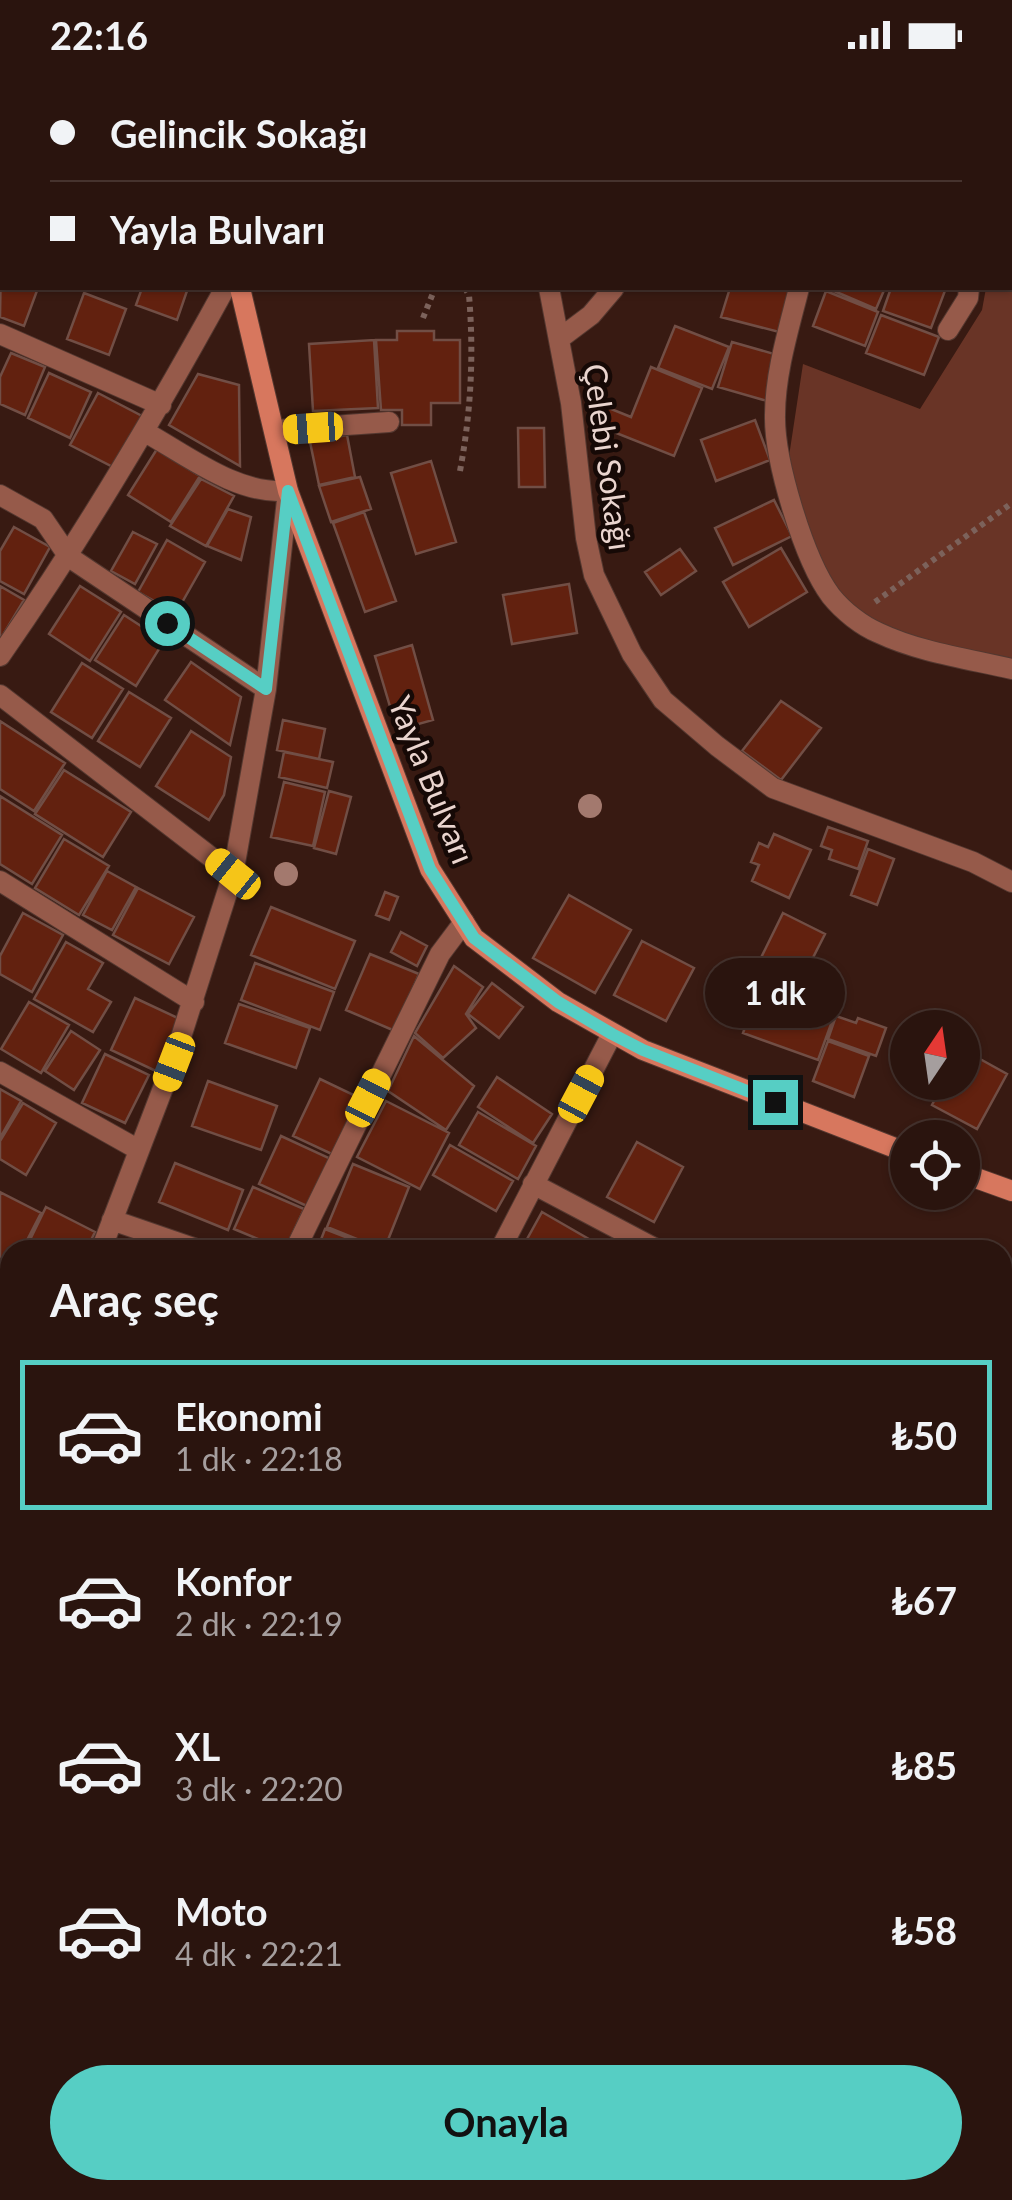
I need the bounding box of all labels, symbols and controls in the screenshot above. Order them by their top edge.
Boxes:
text: 22:16 [50,12,148,58]
text: Gelincik Sokağı [110,110,368,156]
text: Yayla Bulvarı [110,206,325,252]
street label: Çelebi Sokağı [576,361,641,553]
car [282,411,344,445]
route start [145,601,190,646]
street label: Yayla Bulvarı [381,690,484,869]
car [200,843,266,905]
callout: 1 dk [705,957,845,1027]
text: 1 dk [744,973,806,1012]
north arrow [890,1010,980,1100]
map controls [890,1010,980,1210]
car [149,1029,199,1095]
car [554,1060,608,1128]
car [341,1064,395,1132]
route end [753,1080,798,1125]
button: locate [890,1120,980,1210]
text: Araç seç [50,1273,219,1327]
icon: car [55,1390,145,1480]
text: Ekonomi [175,1393,323,1439]
text: ₺50 [891,1412,957,1458]
text: 1 dk · 22:18 [175,1439,343,1478]
icon: car [55,1555,145,1645]
text: Konfor [175,1558,292,1604]
text: ₺67 [891,1577,957,1623]
text: 2 dk · 22:19 [175,1604,343,1643]
icon: car [55,1720,145,1810]
text: XL [175,1723,220,1769]
text: ₺85 [891,1742,957,1788]
text: 3 dk · 22:20 [175,1769,343,1808]
icon: car [55,1885,145,1975]
text: Moto [175,1888,268,1934]
text: ₺58 [891,1907,957,1953]
text: 4 dk · 22:21 [175,1934,343,1973]
button: Onayla [50,2065,962,2180]

